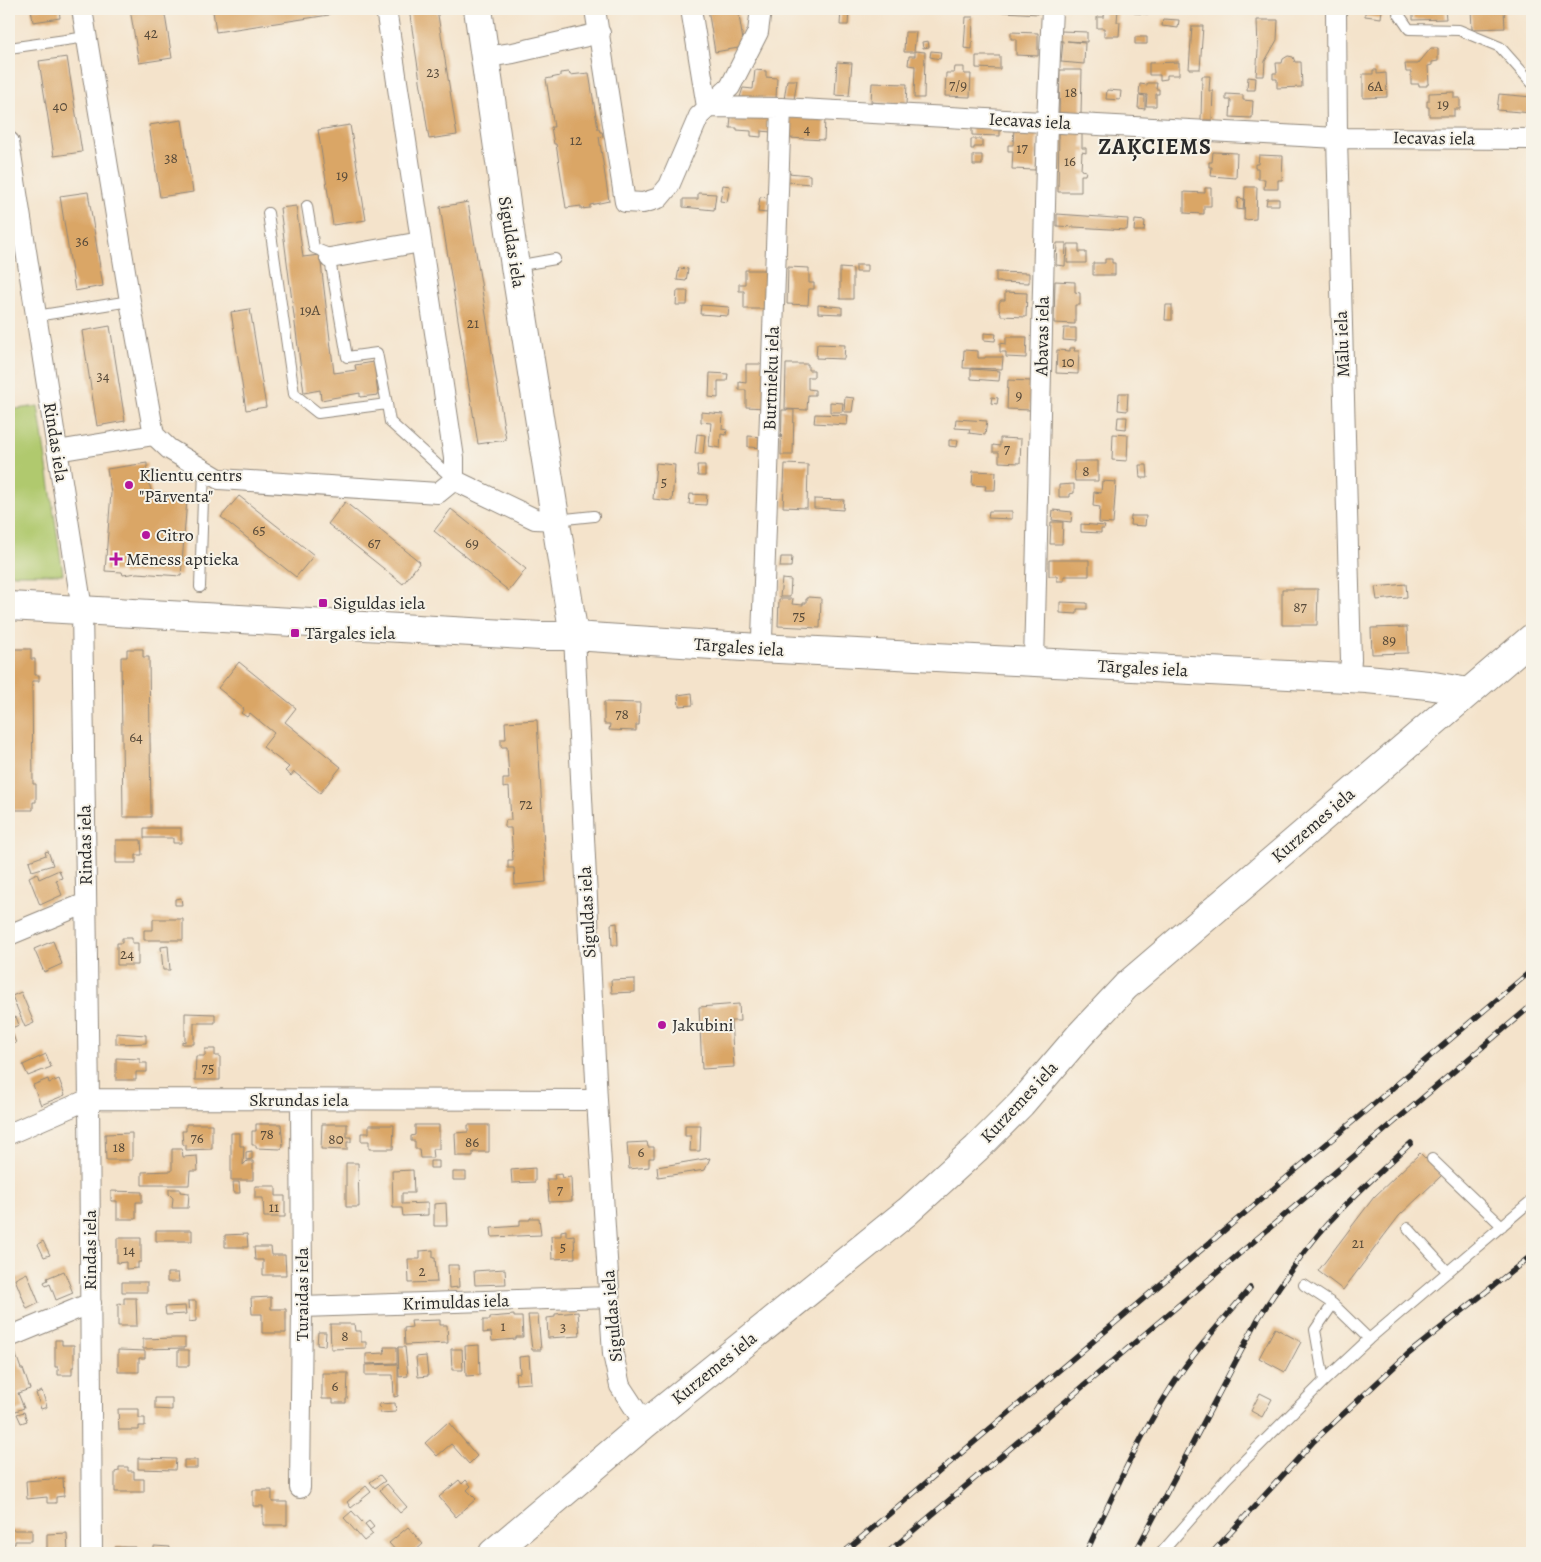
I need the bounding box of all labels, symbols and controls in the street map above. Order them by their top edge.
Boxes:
house number: 42 [144,23,158,43]
house number: 23 [426,62,440,82]
house number: 7/9 [949,75,967,95]
house number: 6A [1367,76,1383,96]
house number: 18 [1065,82,1077,102]
house number: 19 [1437,94,1449,114]
house number: 40 [53,96,67,116]
street label: Iecavas iela [988,107,1072,135]
house number: 4 [804,119,811,139]
street label: Iecavas iela [1393,125,1476,151]
house number: 12 [570,130,582,150]
district label: ZAĶCIEMS [1098,132,1212,162]
house number: 17 [1016,138,1028,158]
house number: 38 [164,148,178,168]
house number: 16 [1064,151,1076,171]
house number: 19 [336,165,348,185]
street label: Siguldas iela [493,195,531,290]
house number: 36 [75,231,89,251]
street label: Abavas iela [1029,295,1055,377]
house number: 19A [300,300,321,320]
street label: Mālu iela [1329,309,1355,378]
house number: 21 [467,313,479,333]
street label: Burtnieku iela [757,325,785,431]
house number: 10 [1061,352,1075,372]
house number: 34 [96,366,110,386]
house number: 9 [1016,385,1023,405]
street label: Rindas iela [38,400,74,484]
house number: 7 [1004,439,1011,459]
house number: 8 [1082,461,1090,481]
place label: Klientu centrs "Pārventa" [139,463,242,508]
house number: 5 [661,472,667,492]
marker: Klientu centrs "Pārventa" [123,479,135,491]
house number: 65 [252,520,266,540]
place label: Citro [156,523,194,547]
marker: Citro [140,529,152,541]
house number: 67 [367,533,381,553]
house number: 69 [465,533,479,553]
place label: Mēness aptieka [126,547,239,571]
marker: Mēness aptieka [110,553,122,565]
place label: Siguldas iela [333,591,426,615]
marker: Siguldas iela [317,597,329,609]
house number: 87 [1293,597,1307,617]
house number: 75 [793,606,805,626]
place label: Tārgales iela [305,621,396,645]
marker: Tārgales iela [289,627,301,639]
house number: 89 [1382,630,1396,650]
street label: Tārgales iela [693,632,786,662]
street label: Tārgales iela [1097,654,1189,682]
house number: 78 [615,704,629,724]
house number: 64 [129,727,143,747]
street label: Kurzemes iela [1266,782,1360,868]
house number: 72 [519,794,533,814]
street label: Rindas iela [72,804,98,885]
street label: Siguldas iela [573,865,601,959]
house number: 24 [120,944,134,964]
place label: Jakubini [672,1013,734,1037]
marker: Jakubini [656,1019,668,1031]
street label: Kurzemes iela [975,1055,1064,1148]
house number: 75 [202,1058,214,1078]
street label: Skrundas iela [249,1088,349,1112]
house number: 78 [260,1124,274,1144]
house number: 76 [190,1128,204,1148]
house number: 80 [328,1129,344,1149]
house number: 86 [465,1132,479,1152]
house number: 18 [113,1137,125,1157]
house number: 6 [638,1142,645,1162]
house number: 7 [557,1180,564,1200]
house number: 11 [269,1197,279,1217]
street label: Rindas iela [78,1209,102,1290]
house number: 21 [1352,1233,1364,1253]
house number: 5 [560,1237,566,1257]
house number: 14 [123,1240,135,1260]
street label: Turaidas iela [290,1246,314,1341]
house number: 2 [418,1261,426,1281]
street label: Siguldas iela [596,1268,628,1363]
street label: Krimuldas iela [402,1288,511,1316]
house number: 1 [500,1316,506,1336]
house number: 3 [560,1317,566,1337]
house number: 8 [341,1326,349,1346]
street label: Kurzemes iela [666,1326,762,1410]
house number: 6 [332,1376,339,1396]

